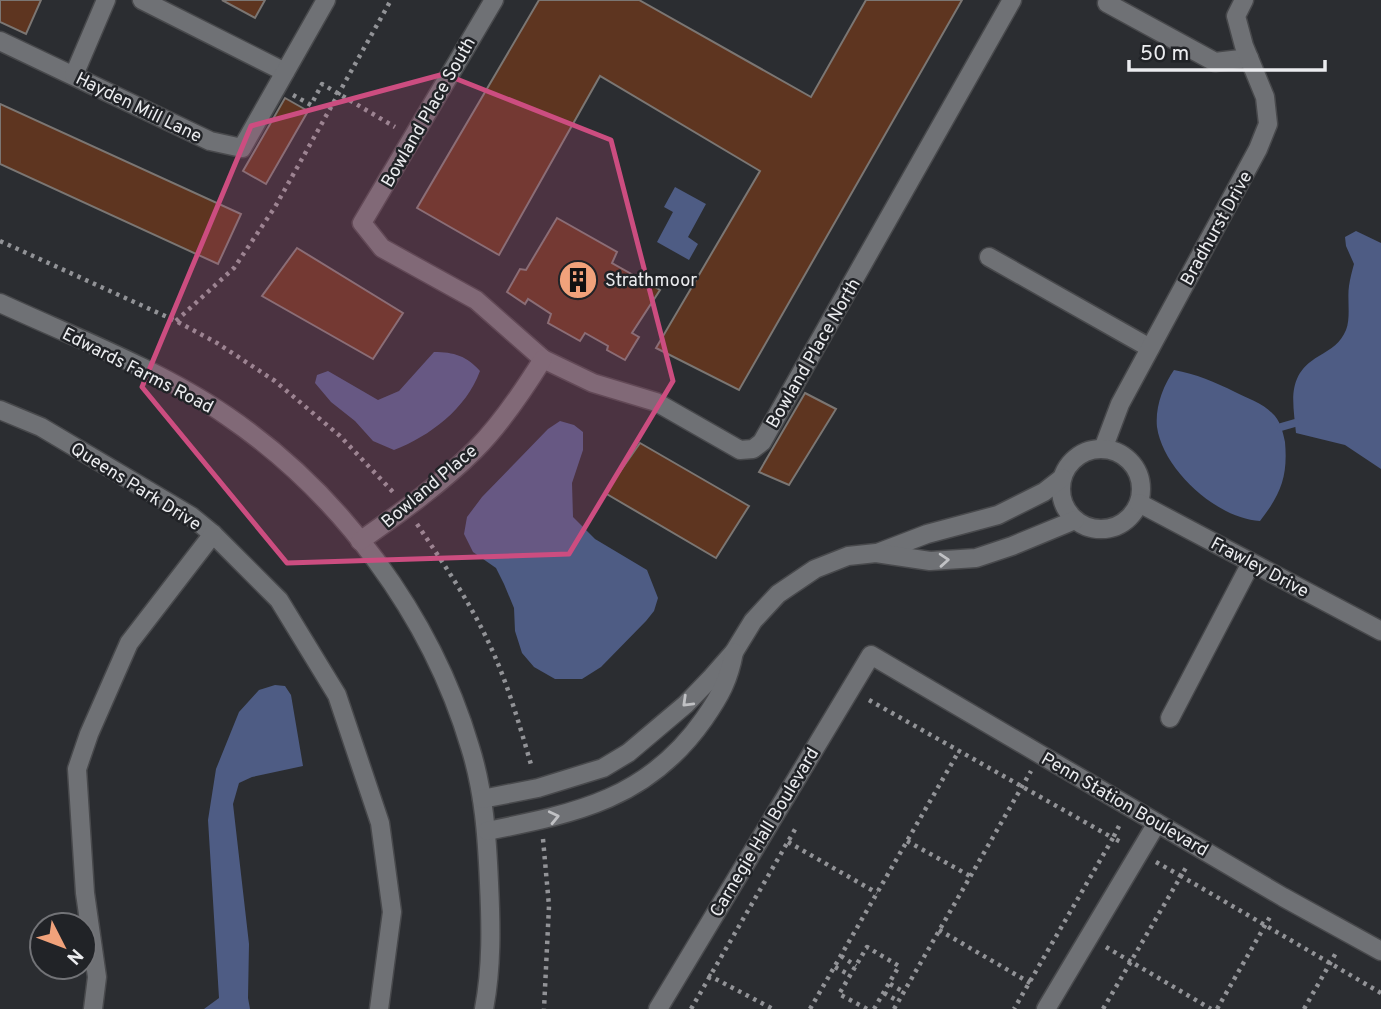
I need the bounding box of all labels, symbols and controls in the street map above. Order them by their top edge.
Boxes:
scale bar [1129,28,1325,72]
street label: Bowland Place South [377,33,482,192]
text: 50 m [1140,41,1189,68]
street label: Hayden Mill Lane [71,68,205,149]
street label: Bradhurst Drive [1176,167,1258,290]
building icon: Strathmoor [557,259,599,301]
place label: Strathmoor [605,270,697,293]
street label: Bowland Place North [762,275,867,433]
street label: Edwards Farms Road [58,323,217,419]
street label: Queens Park Drive [66,438,205,537]
street label: Bowland Place [377,440,483,534]
street label: Frawley Drive [1206,533,1312,604]
one-way arrow [939,553,950,568]
one-way arrow [683,693,696,706]
street label: Carnegie Hall Boulevard [705,744,825,922]
street label: Penn Station Boulevard [1037,748,1212,863]
one-way arrow [548,811,560,825]
north arrow [28,911,98,981]
text: N [61,943,88,969]

